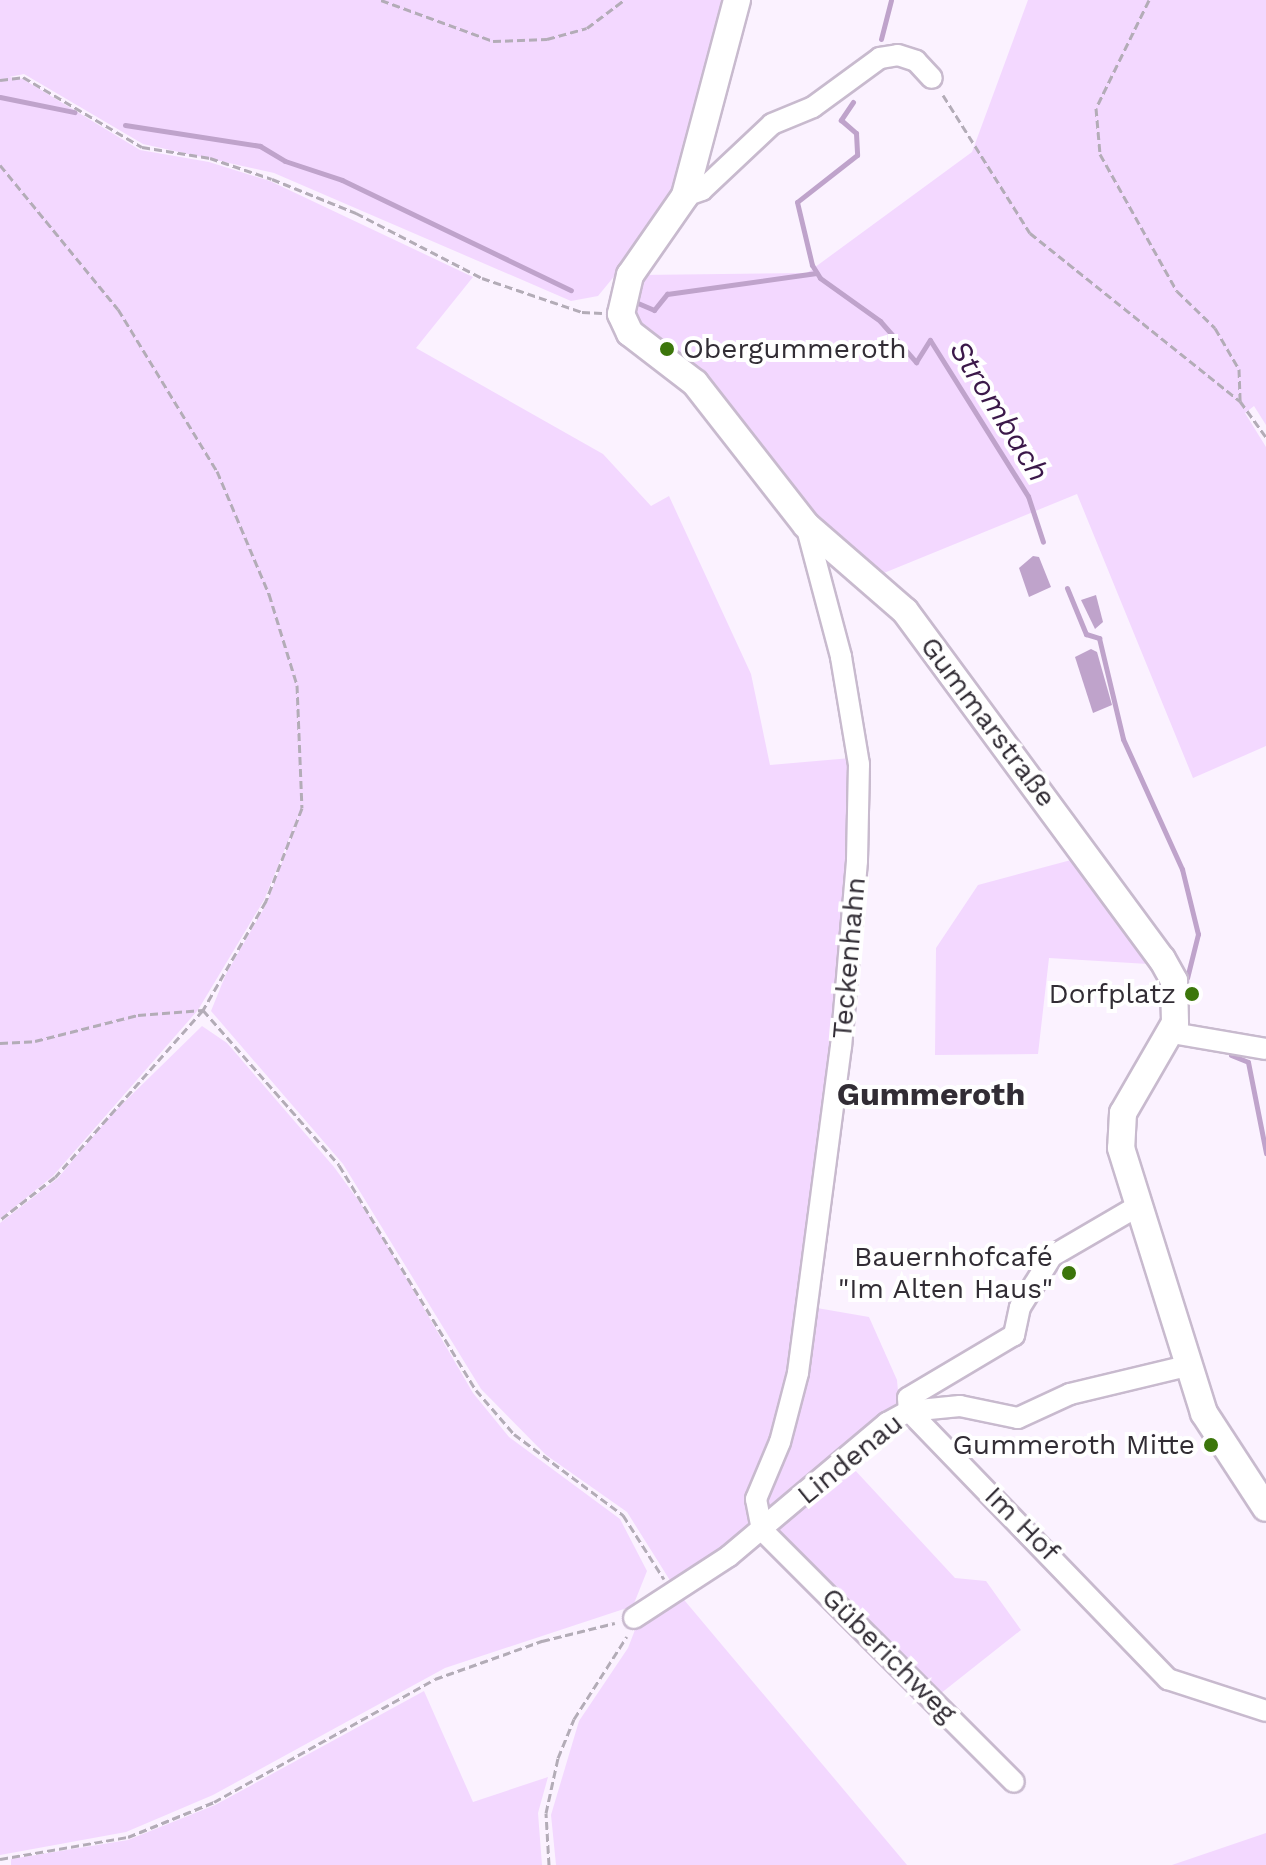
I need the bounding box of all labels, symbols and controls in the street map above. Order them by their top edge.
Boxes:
place label: Obergummeroth [683,332,907,366]
water label: Strombach [942,334,1056,488]
marker: Obergummeroth [658,340,676,358]
street label: Gummarstraße [913,630,1063,814]
street label: Teckenhahn [825,876,873,1040]
place label: Dorfplatz [1048,977,1176,1011]
marker: Dorfplatz [1183,985,1201,1003]
district label: Gummeroth [837,1075,1025,1113]
place label: Bauernhofcafé "Im Alten Haus" [837,1240,1053,1306]
marker: Bauernhofcafé "Im Alten Haus" [1060,1264,1078,1282]
street label: Lindenau [791,1406,909,1512]
place label: Gummeroth Mitte [953,1428,1195,1462]
marker: Gummeroth Mitte [1202,1436,1220,1454]
street label: Im Hof [978,1480,1066,1568]
street label: Güberichweg [815,1581,963,1729]

